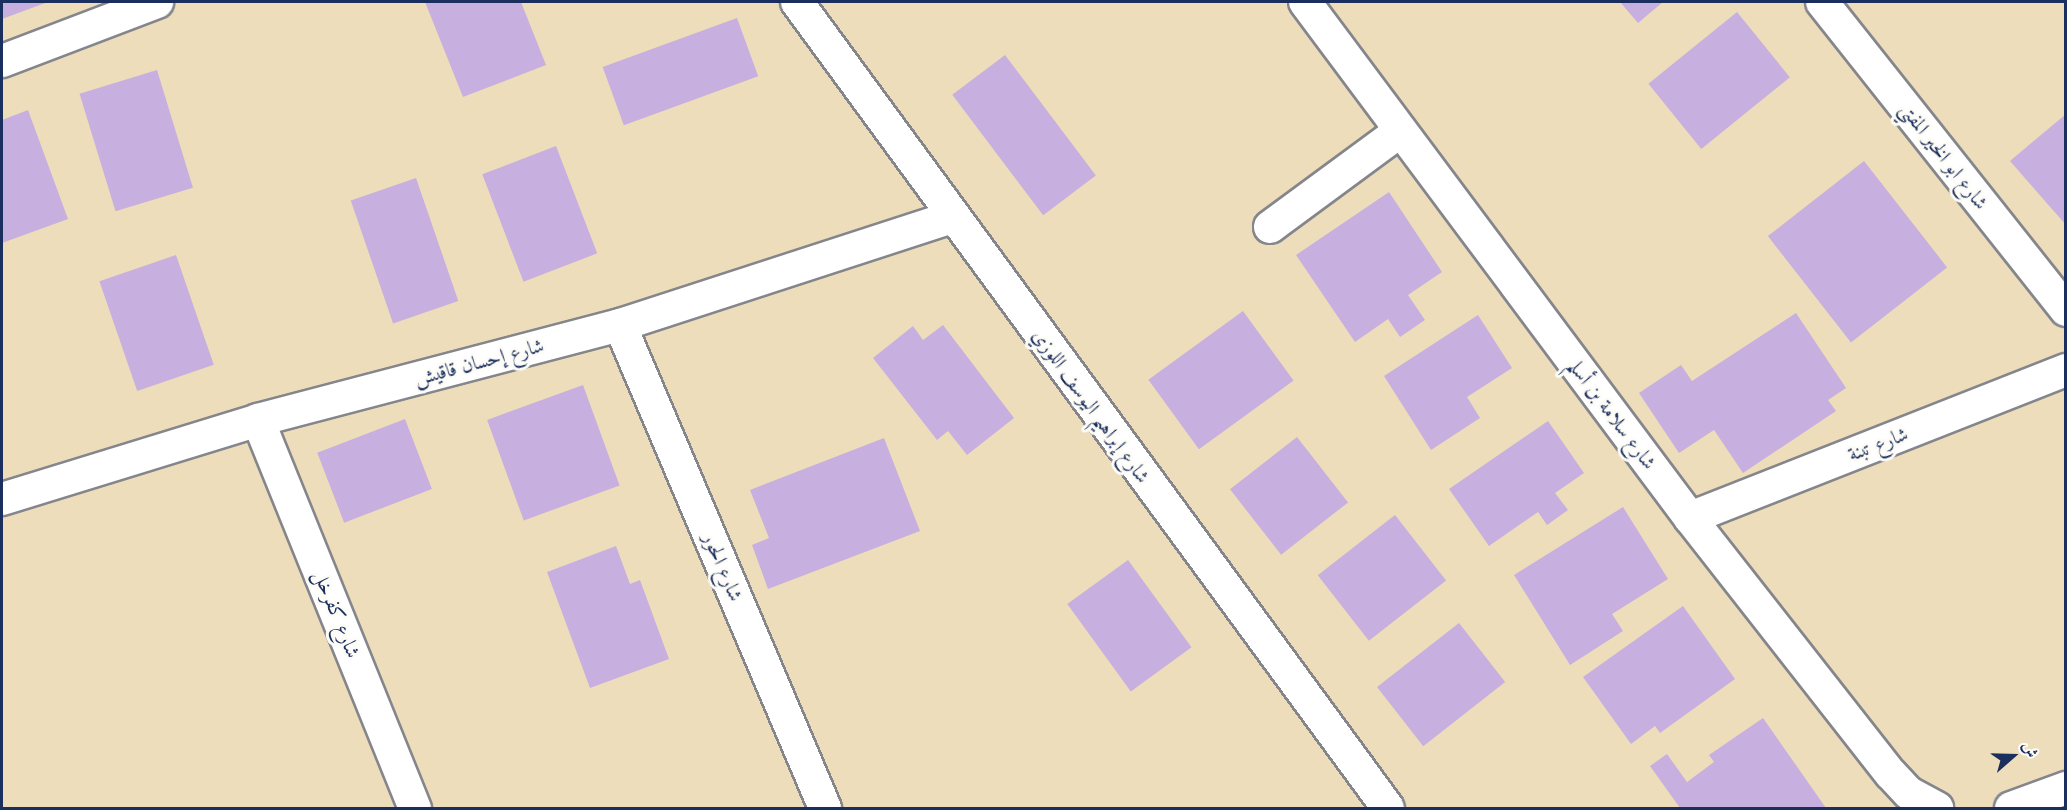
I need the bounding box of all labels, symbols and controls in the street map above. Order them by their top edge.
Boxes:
street label: شارع ابو الخير المفتي [1895,98,1993,214]
street label: شارع إبراهيم اليوسف اللوزي [1027,324,1155,488]
street label: شارع إحسان قاقيش [412,333,546,391]
street label: شارع سلامة بن أسلم [1563,354,1661,474]
street label: شارع تبنة [1845,422,1911,466]
street label: شارع الحور [698,529,748,605]
street label: شارع كفرخل [309,567,365,661]
north arrow [1983,726,2043,786]
text: ش [2017,739,2043,761]

